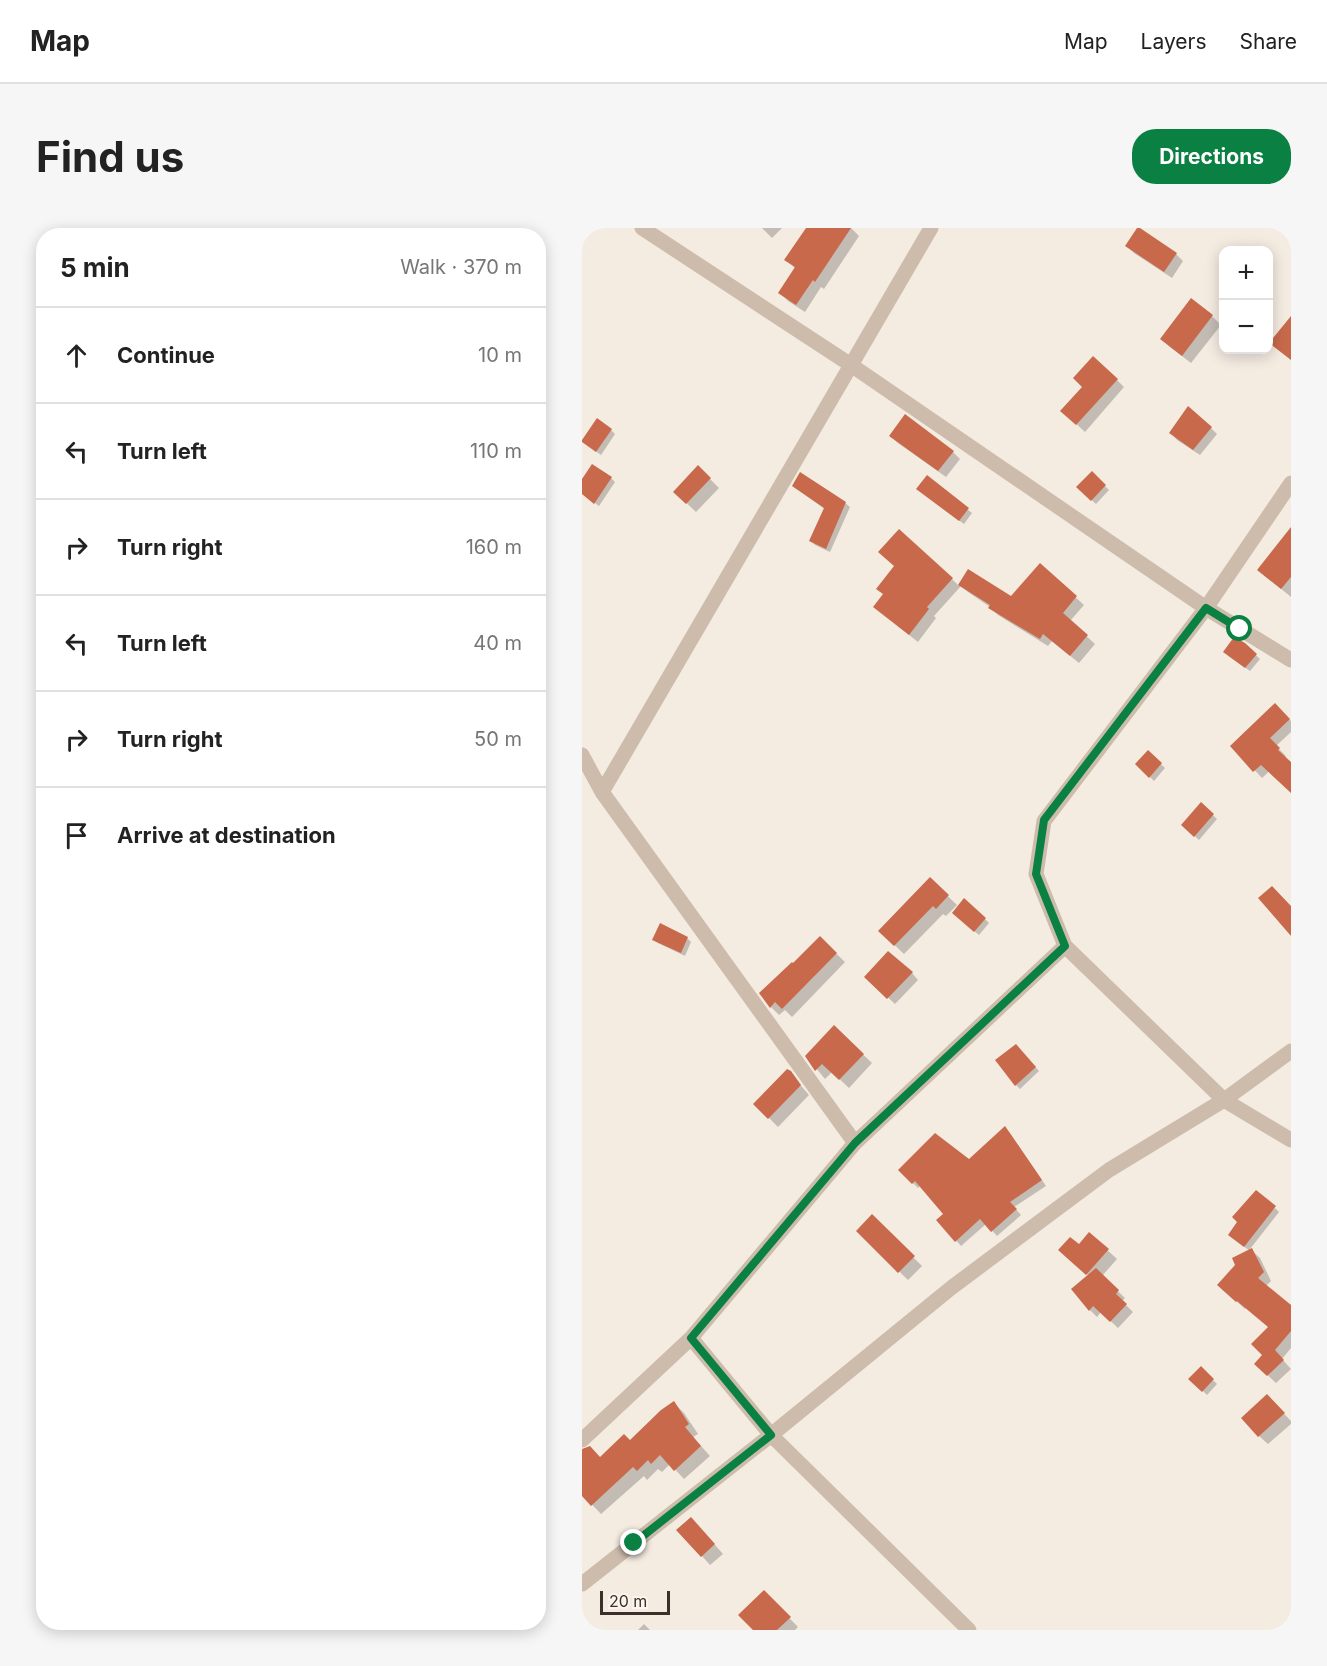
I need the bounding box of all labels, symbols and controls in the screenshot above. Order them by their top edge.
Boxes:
text: Map [30,24,90,58]
text: Map [1064,29,1108,54]
text: Layers [1141,29,1207,54]
text: Share [1240,29,1297,54]
button: Directions [1132,129,1291,184]
text: Find us [36,131,184,182]
map controls [1219,246,1273,354]
button: + [1219,246,1273,300]
text: 5 min [60,252,130,283]
text: Walk · 370 m [400,255,522,279]
button: − [1219,300,1273,354]
icon: ahead [60,339,93,372]
text: Continue [117,342,215,368]
text: 10 m [478,343,522,367]
icon: left [60,435,93,468]
text: Turn left [117,438,207,464]
text: 110 m [470,439,522,463]
icon: right [60,531,93,564]
text: Turn right [117,534,223,560]
text: 160 m [466,535,522,559]
route start [1226,615,1252,641]
icon: left [60,627,93,660]
text: Turn left [117,630,207,656]
text: 40 m [473,631,522,655]
icon: right [60,723,93,756]
text: Turn right [117,726,223,752]
text: 50 m [474,727,522,751]
icon: arrive [60,819,93,852]
text: Arrive at destination [117,822,336,848]
route end [620,1529,646,1555]
scale bar [600,1588,670,1616]
text: 20 m [609,1591,647,1611]

